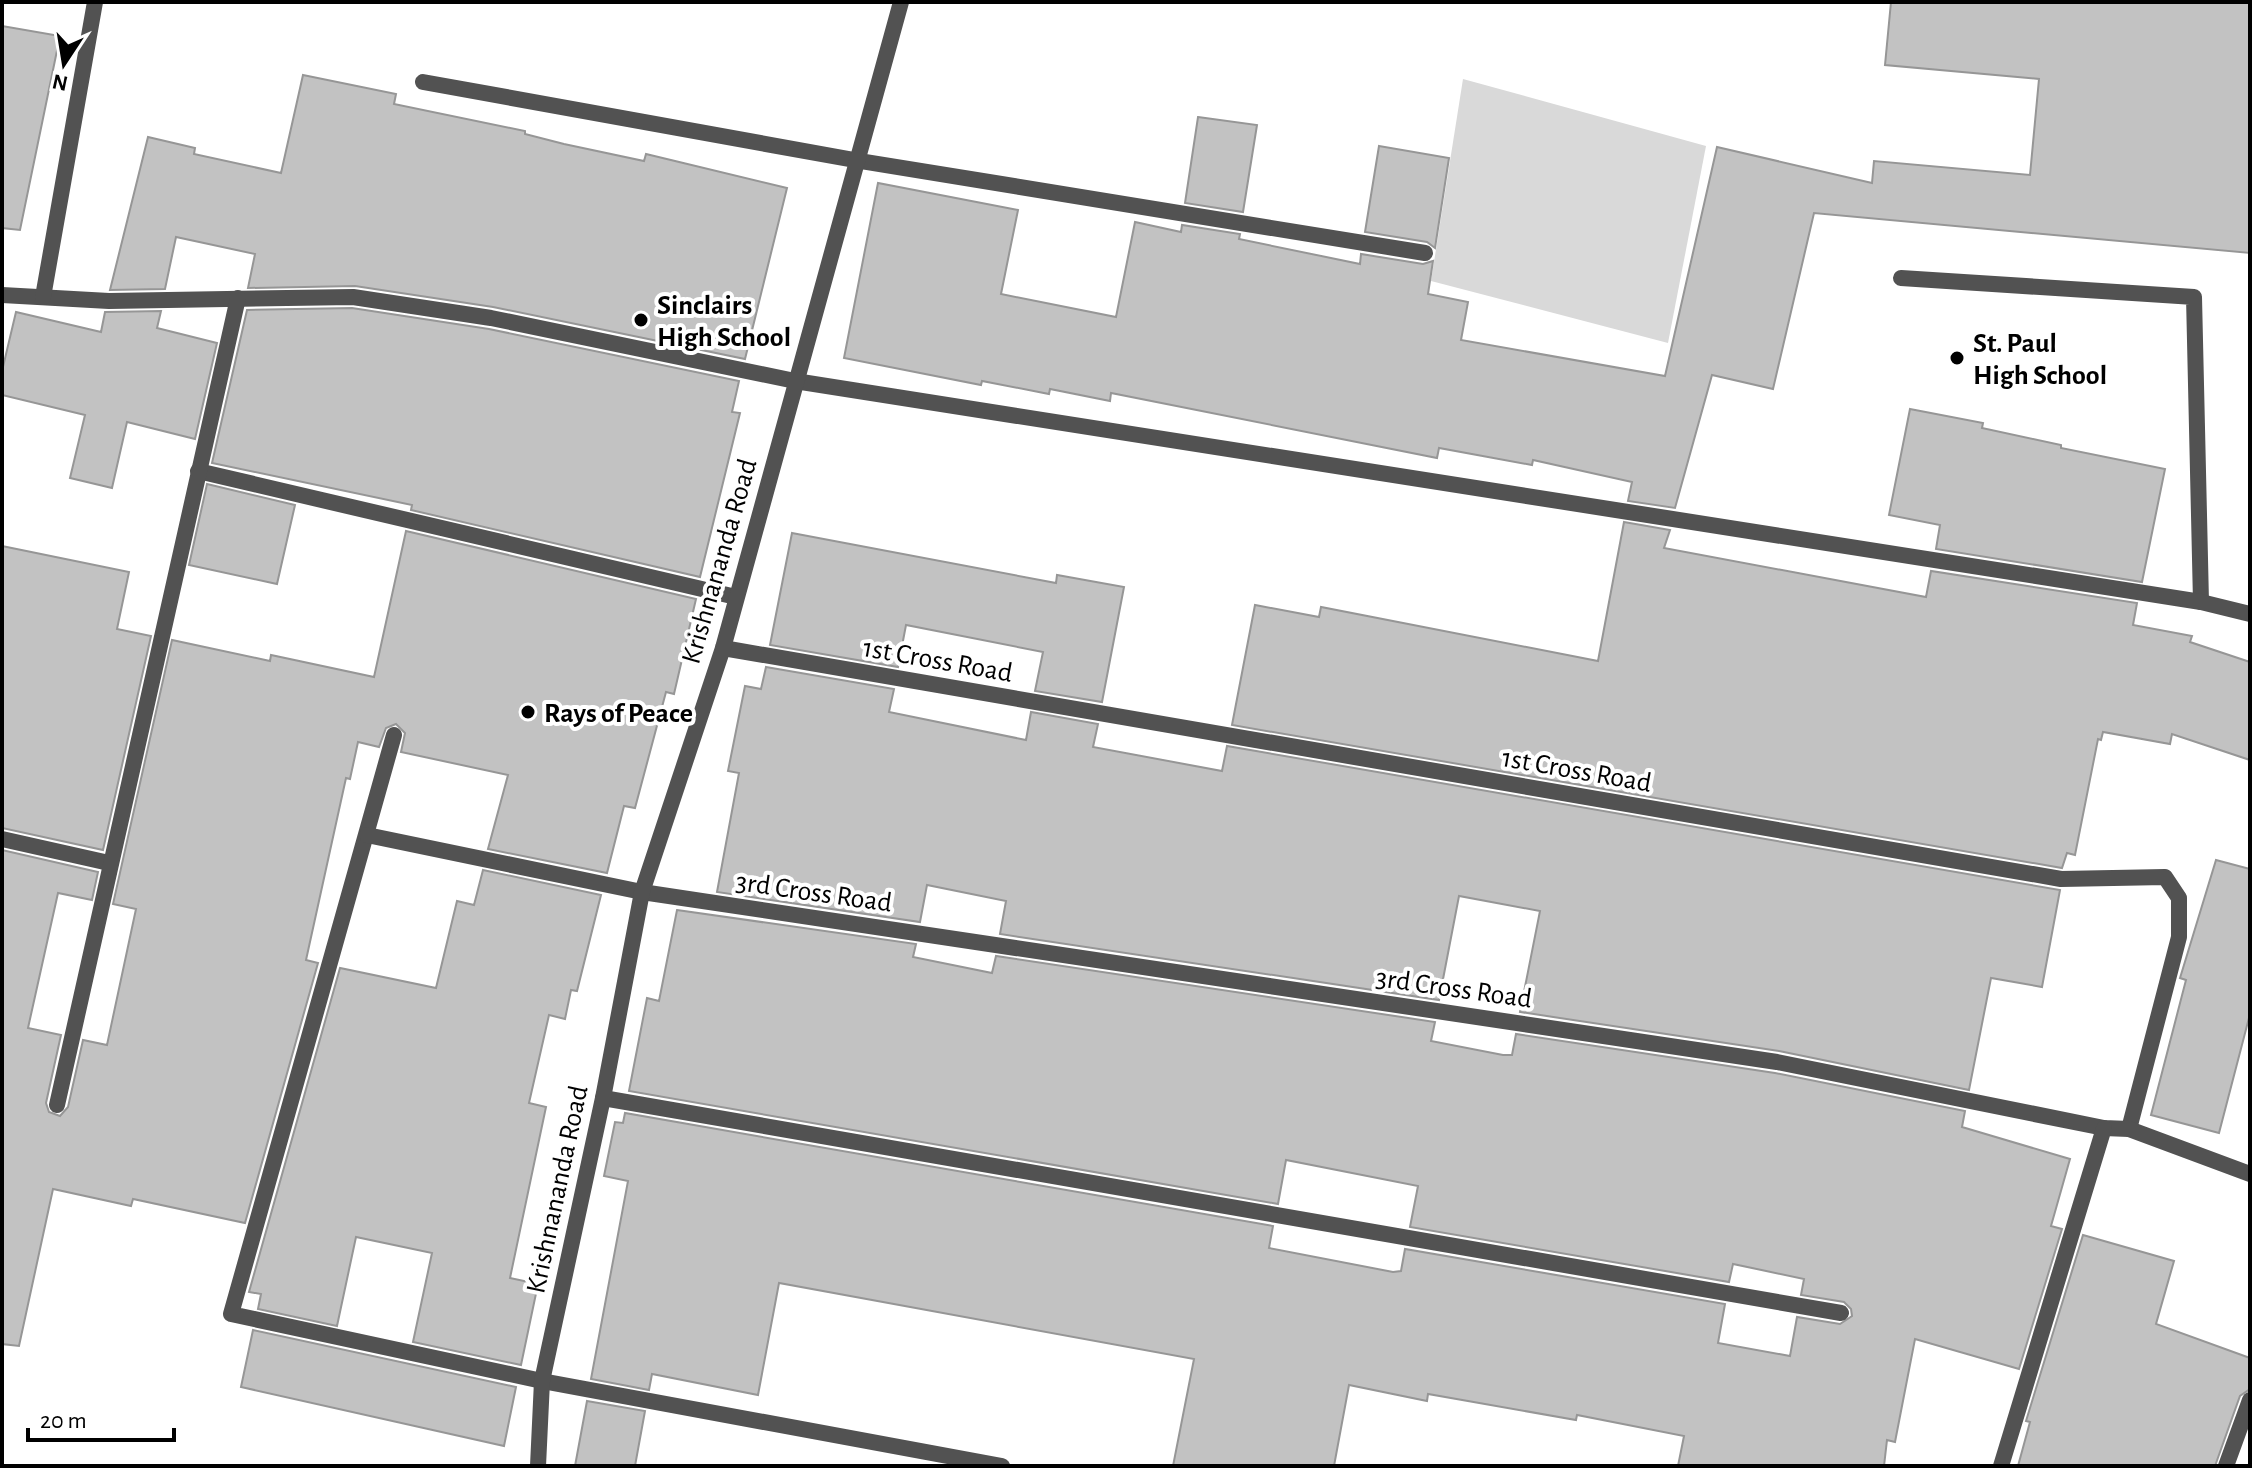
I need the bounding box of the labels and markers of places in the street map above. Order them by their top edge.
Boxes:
place label: Sinclairs High School [657,292,791,352]
marker: Sinclairs High School [632,311,650,329]
place label: St. Paul High School [1973,330,2107,390]
marker: St. Paul High School [1948,349,1966,367]
place label: Rays of Peace [544,700,693,728]
marker: Rays of Peace [519,703,537,721]

